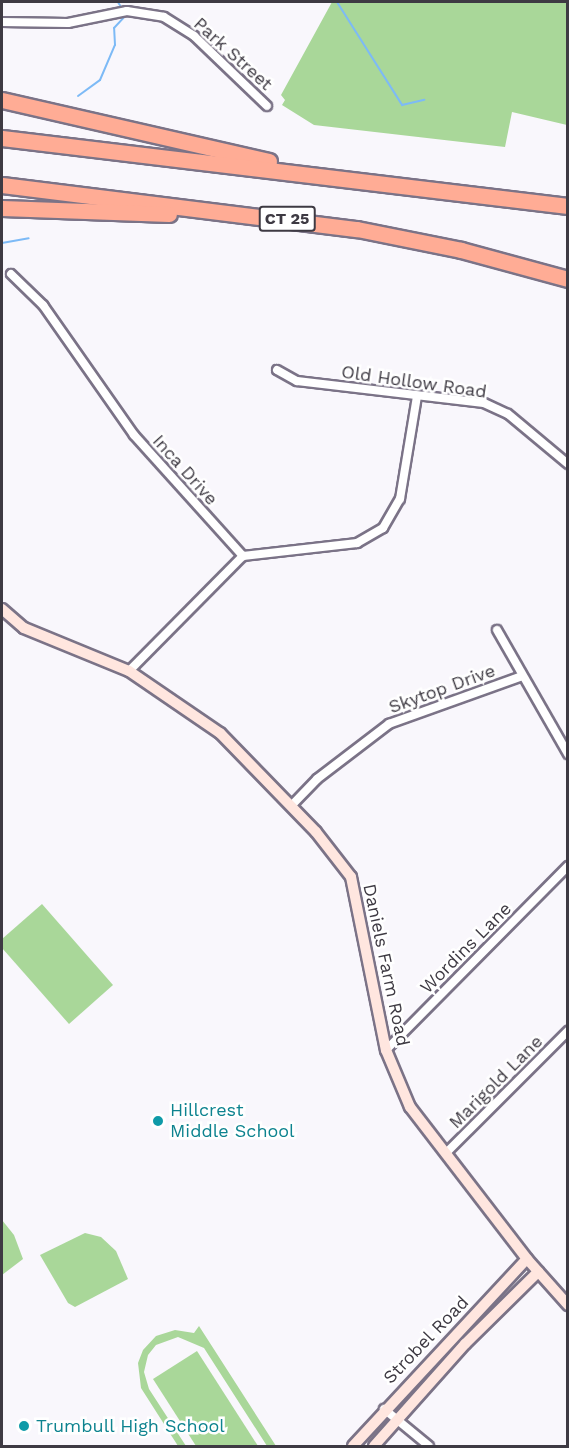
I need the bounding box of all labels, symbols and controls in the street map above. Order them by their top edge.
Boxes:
street label: Park Street [189,13,277,95]
road number: CT 25 [258,206,316,232]
street label: Old Hollow Road [340,361,488,403]
street label: Inca Drive [148,430,222,510]
street label: Skytop Drive [386,660,498,718]
street label: Daniels Farm Road [358,882,414,1048]
street label: Wordins Lane [416,898,516,998]
street label: Marigold Lane [445,1031,547,1133]
place label: Hillcrest Middle School [170,1100,295,1142]
marker: Hillcrest Middle School [151,1114,165,1128]
street label: Strobel Road [379,1291,473,1389]
place label: Trumbull High School [36,1415,226,1437]
marker: Trumbull High School [17,1419,31,1433]

